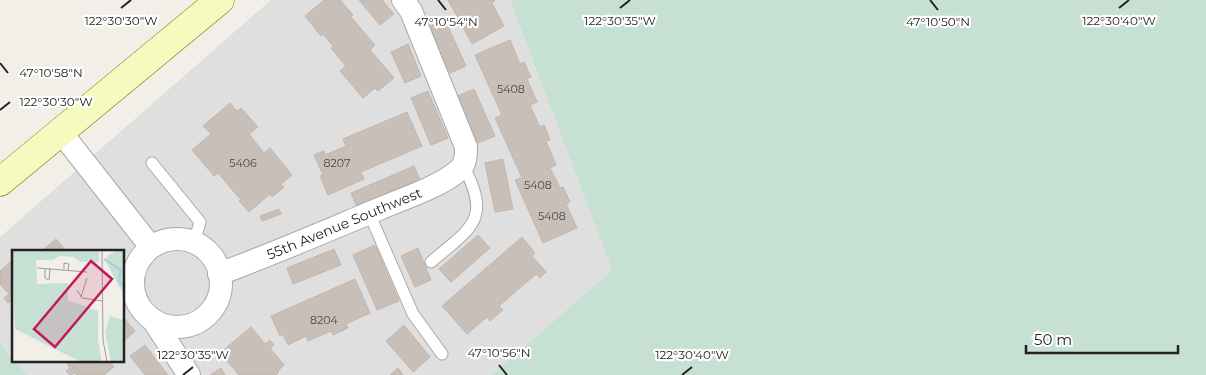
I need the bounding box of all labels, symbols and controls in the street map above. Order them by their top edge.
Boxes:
text: 122°30'30"W [84,13,158,28]
text: 122°30'35"W [584,13,656,28]
text: 122°30'40"W [1082,13,1156,28]
text: 47°10'54"N [414,14,478,29]
text: 47°10'50"N [906,14,970,29]
text: 47°10'58"N [19,65,83,80]
house number: 5408 [497,82,525,96]
text: 122°30'30"W [19,94,93,109]
house number: 5406 [229,156,257,170]
house number: 8207 [324,156,350,170]
house number: 5408 [524,178,552,192]
street label: 55th Avenue Southwest [264,183,425,264]
house number: 5408 [538,209,566,223]
inset map [12,250,125,362]
house number: 8204 [310,313,339,327]
scale bar [1026,322,1178,354]
text: 50 m [1034,330,1072,349]
text: 47°10'56"N [467,345,531,360]
text: 122°30'35"W [157,347,229,362]
text: 122°30'40"W [655,347,729,362]

